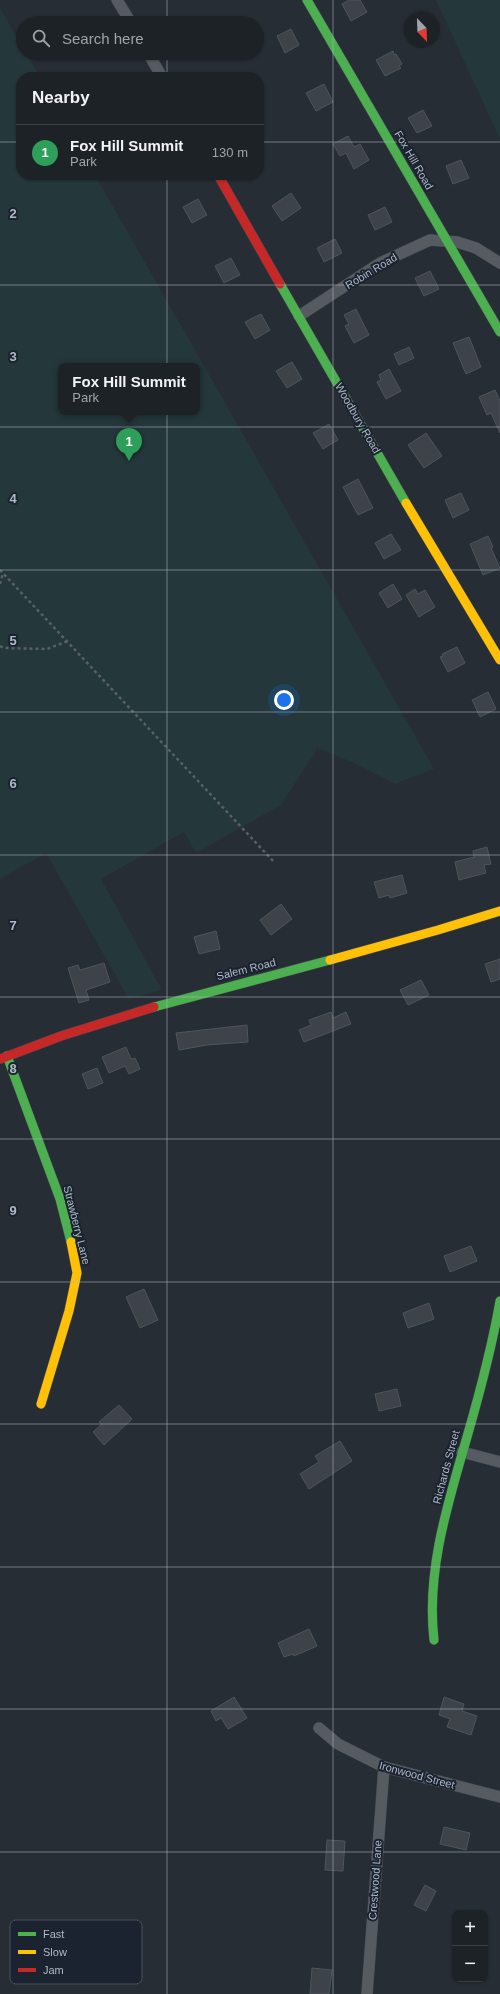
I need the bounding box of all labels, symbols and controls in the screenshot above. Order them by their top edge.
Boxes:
north arrow [404,12,440,48]
search box [16,16,264,60]
icon: search [30,27,52,49]
text: Search here [62,30,144,47]
text: Nearby [32,88,90,107]
street label: Fox Hill Road [392,128,436,192]
text: Fox Hill Summit [70,137,183,154]
text: 1 [41,145,49,160]
text: 130 m [212,145,248,160]
text: Park [70,154,97,169]
text: 2 [9,206,17,221]
street label: Robin Road [343,251,399,291]
text: 3 [9,349,17,364]
popup [58,363,200,415]
text: Fox Hill Summit [72,373,186,390]
street label: Woodbury Road [333,381,383,455]
text: Park [72,390,99,405]
pin: 1 [116,428,142,461]
text: 4 [9,491,17,506]
text: 5 [9,633,17,648]
your location [274,690,294,710]
text: 6 [9,776,17,791]
text: 7 [9,918,17,933]
street label: Salem Road [215,956,277,982]
text: 8 [9,1061,17,1076]
street label: Strawberry Lane [61,1184,93,1266]
text: 9 [9,1203,17,1218]
street label: Richards Street [430,1429,462,1505]
street label: Ironwood Street [378,1759,456,1791]
street label: Crestwood Lane [366,1840,384,1920]
map controls [452,1910,488,1982]
button: + [452,1910,488,1946]
legend [10,1920,142,1984]
text: Fast [43,1928,64,1940]
text: Slow [43,1946,67,1958]
button: − [452,1946,488,1982]
text: Jam [43,1964,64,1976]

